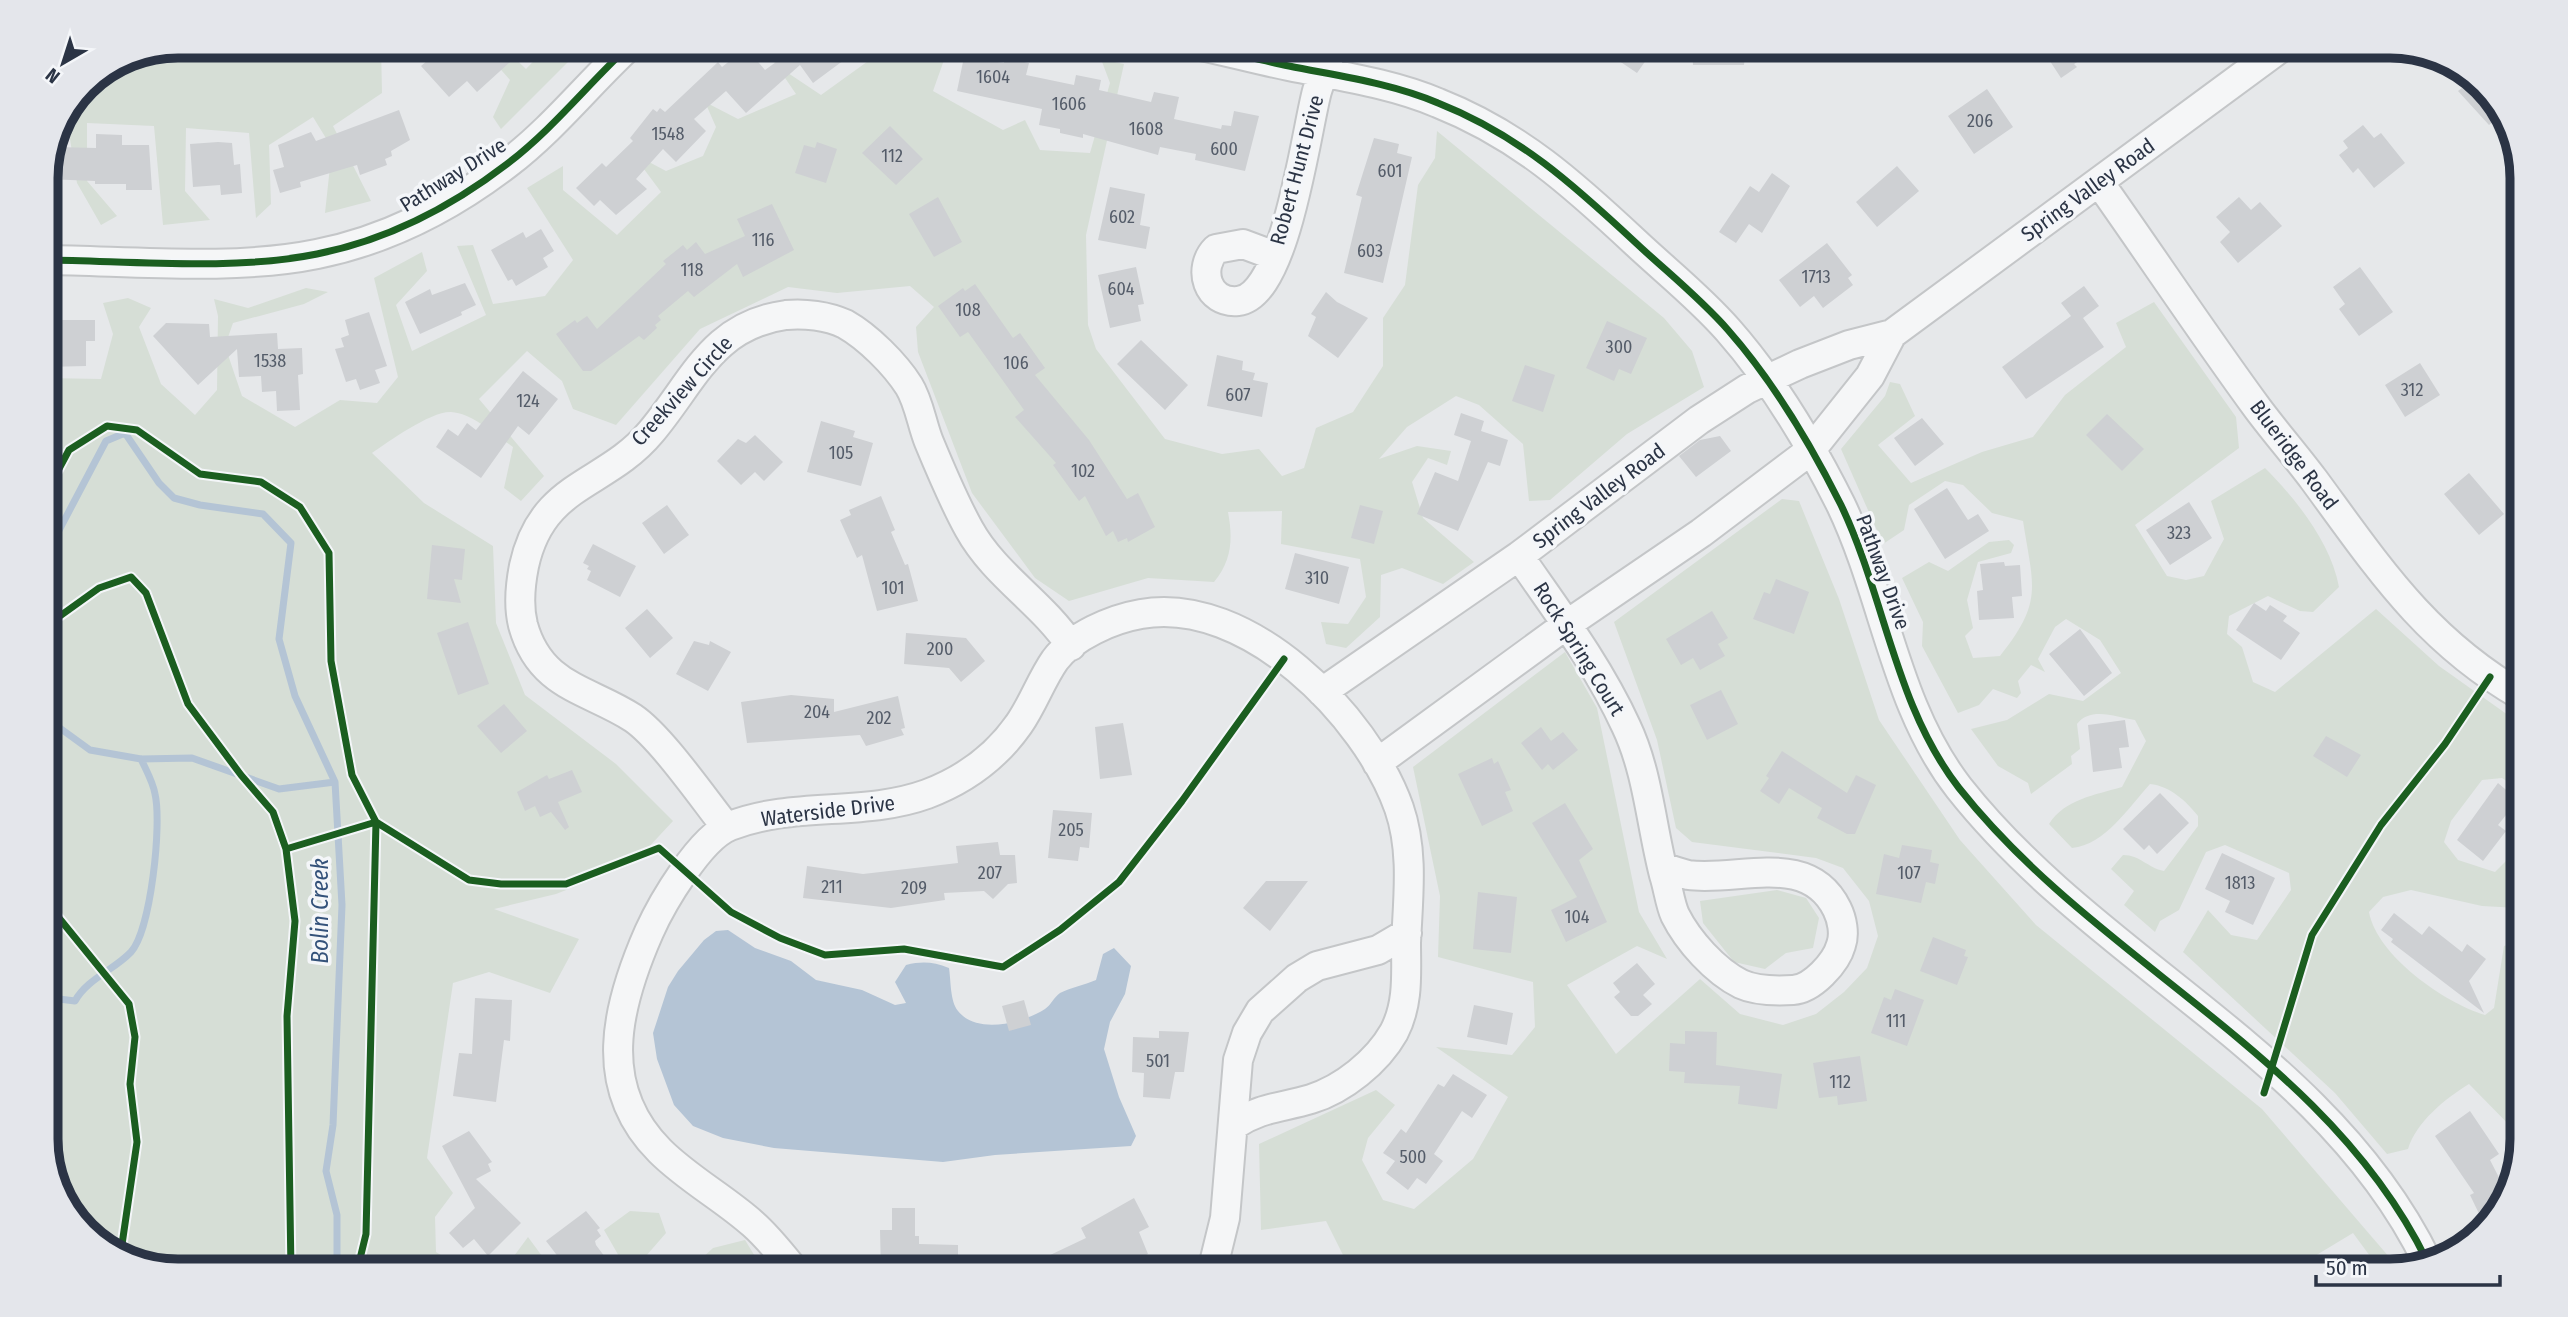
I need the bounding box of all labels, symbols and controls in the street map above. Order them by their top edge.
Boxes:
north arrow [28,28,98,98]
text: N [41,63,64,88]
house number: 1604 [976,66,1010,88]
street label: Robert Hunt Drive [1265,92,1329,248]
house number: 1606 [1052,93,1086,115]
house number: 206 [1967,110,1993,132]
house number: 1608 [1129,118,1163,140]
house number: 1548 [652,123,685,145]
street label: Pathway Drive [395,132,511,218]
street label: Spring Valley Road [2016,133,2160,247]
house number: 600 [1210,138,1238,160]
house number: 112 [881,145,903,167]
house number: 601 [1378,160,1402,182]
house number: 602 [1109,206,1135,228]
house number: 116 [752,229,774,251]
house number: 603 [1357,240,1383,262]
house number: 118 [681,259,703,281]
house number: 1713 [1801,266,1831,288]
house number: 604 [1107,278,1135,300]
house number: 108 [955,299,981,321]
street label: Creekview Circle [626,331,738,451]
house number: 300 [1606,336,1632,358]
house number: 1538 [254,350,286,372]
house number: 106 [1003,352,1029,374]
house number: 312 [2401,379,2423,401]
house number: 607 [1225,384,1251,406]
house number: 124 [516,390,540,412]
street label: Blueridge Road [2244,395,2344,515]
street label: Spring Valley Road [1528,438,1670,554]
house number: 105 [829,442,853,464]
house number: 102 [1071,460,1095,482]
street label: Pathway Drive [1850,511,1916,633]
house number: 323 [2167,522,2191,544]
house number: 310 [1305,567,1329,589]
house number: 101 [882,577,904,599]
street label: Rock Spring Court [1528,577,1630,721]
house number: 200 [927,638,953,660]
house number: 204 [804,701,830,723]
house number: 202 [866,707,892,729]
street label: Waterside Drive [760,790,896,832]
house number: 205 [1058,819,1084,841]
water label: Bolin Creek [306,858,334,964]
house number: 207 [978,862,1002,884]
house number: 107 [1897,862,1921,884]
house number: 1813 [2225,872,2255,894]
house number: 211 [821,876,843,898]
house number: 209 [901,877,927,899]
house number: 104 [1564,906,1590,928]
house number: 111 [1886,1010,1906,1032]
house number: 501 [1146,1050,1170,1072]
house number: 112 [1829,1071,1851,1093]
house number: 500 [1399,1146,1427,1168]
scale bar [2316,1244,2500,1288]
text: 50 m [2326,1255,2368,1281]

